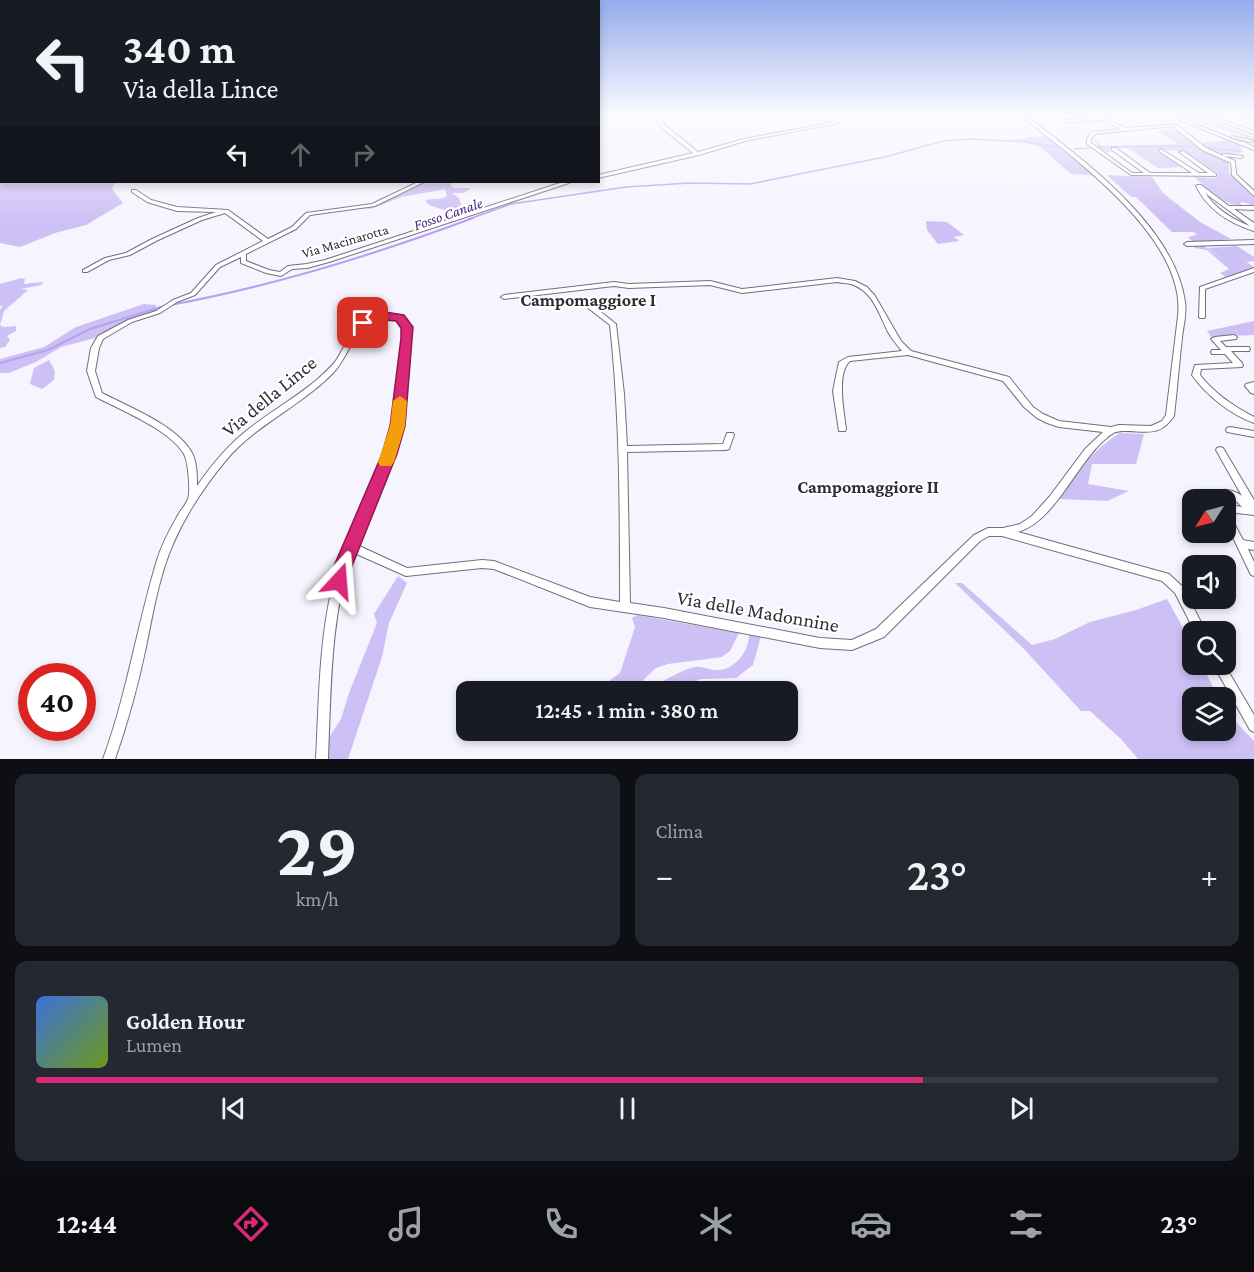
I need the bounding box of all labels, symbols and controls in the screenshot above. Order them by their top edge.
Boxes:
icon: left [24,24,102,102]
text: 340 m [123,25,235,72]
text: Via della Lince [123,74,278,104]
icon: left [221,138,254,171]
icon: ahead [284,138,317,171]
icon: right [347,138,380,171]
water label: Fosso Canale [411,195,485,233]
street label: Via Macinarotta [300,221,391,261]
district label: Campomaggiore I [520,290,656,310]
pin [337,297,388,348]
icon: arrive [346,306,379,339]
street label: Via della Lince [217,351,321,441]
district label: Campomaggiore II [797,477,939,497]
north arrow [1182,489,1236,543]
map controls [1182,489,1236,741]
position arrow [307,549,371,613]
button: sound [1182,555,1236,609]
street label: Via delle Madonnine [675,586,841,636]
button: search [1182,621,1236,675]
speed limit sign: 40 [18,663,96,741]
button: layers [1182,687,1236,741]
text: 12:45 · 1 min · 380 m [536,698,718,723]
text: 29 [276,805,358,892]
text: Clima [656,820,703,842]
text: 23° [907,850,967,900]
text: − [656,857,673,894]
text: + [1201,857,1218,894]
text: km/h [296,888,339,910]
text: Golden Hour [126,1009,245,1034]
text: Lumen [126,1034,182,1056]
icon: previous [217,1092,250,1125]
icon: pause [611,1092,644,1125]
icon: next [1005,1092,1038,1125]
icon: directions [230,1203,272,1245]
icon: music [385,1203,427,1245]
icon: phone [540,1203,582,1245]
icon: climate [695,1203,737,1245]
icon: car [850,1203,892,1245]
icon: filters [1005,1203,1047,1245]
text: 12:44 [57,1209,117,1239]
text: 23° [1160,1209,1197,1239]

